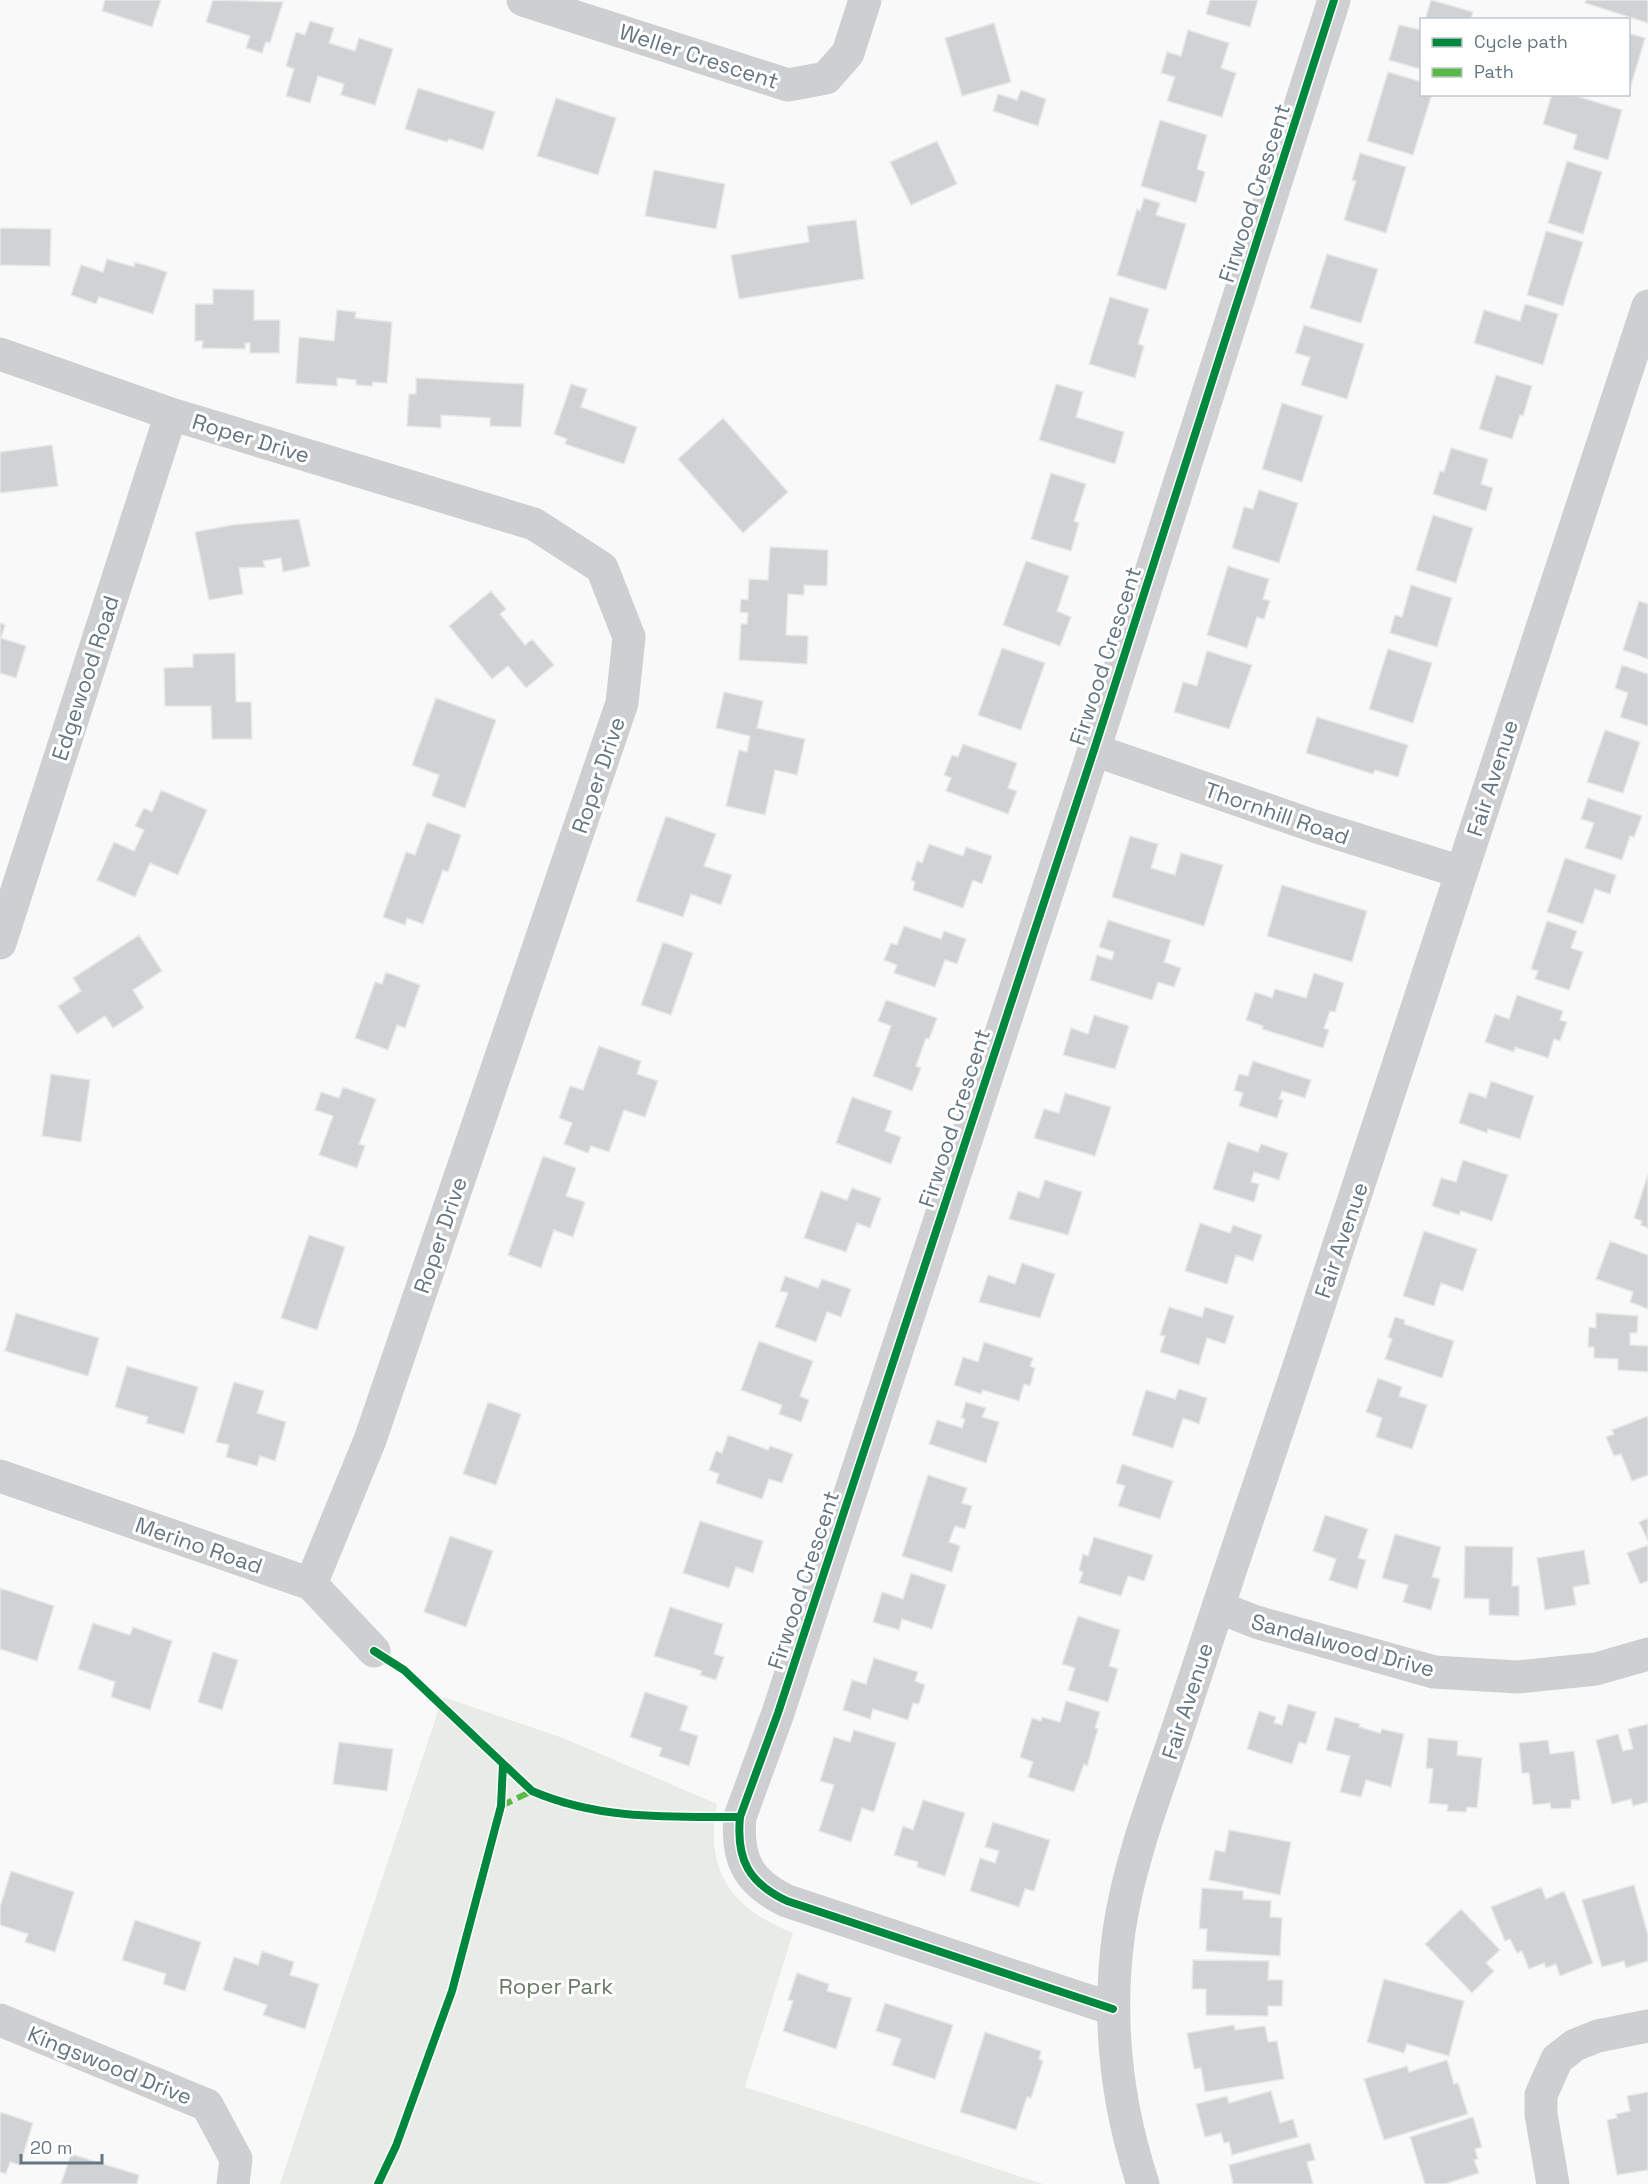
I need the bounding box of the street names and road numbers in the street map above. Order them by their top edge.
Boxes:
street label: Weller Crescent [616,17,782,95]
street label: Firwood Crescent [1212,100,1296,286]
street label: Roper Drive [189,407,313,469]
street label: Firwood Crescent [1063,563,1147,749]
street label: Edgewood Road [45,592,125,764]
street label: Roper Drive [565,713,631,837]
street label: Fair Avenue [1460,716,1524,840]
street label: Thornhill Road [1201,775,1353,851]
street label: Firwood Crescent [912,1025,996,1211]
street label: Roper Drive [407,1173,473,1297]
street label: Fair Avenue [1308,1178,1374,1302]
street label: Firwood Crescent [761,1487,845,1673]
street label: Merino Road [132,1510,266,1580]
street label: Sandalwood Drive [1248,1607,1438,1683]
street label: Fair Avenue [1155,1639,1219,1763]
street label: Kingswood Drive [24,2019,196,2111]

